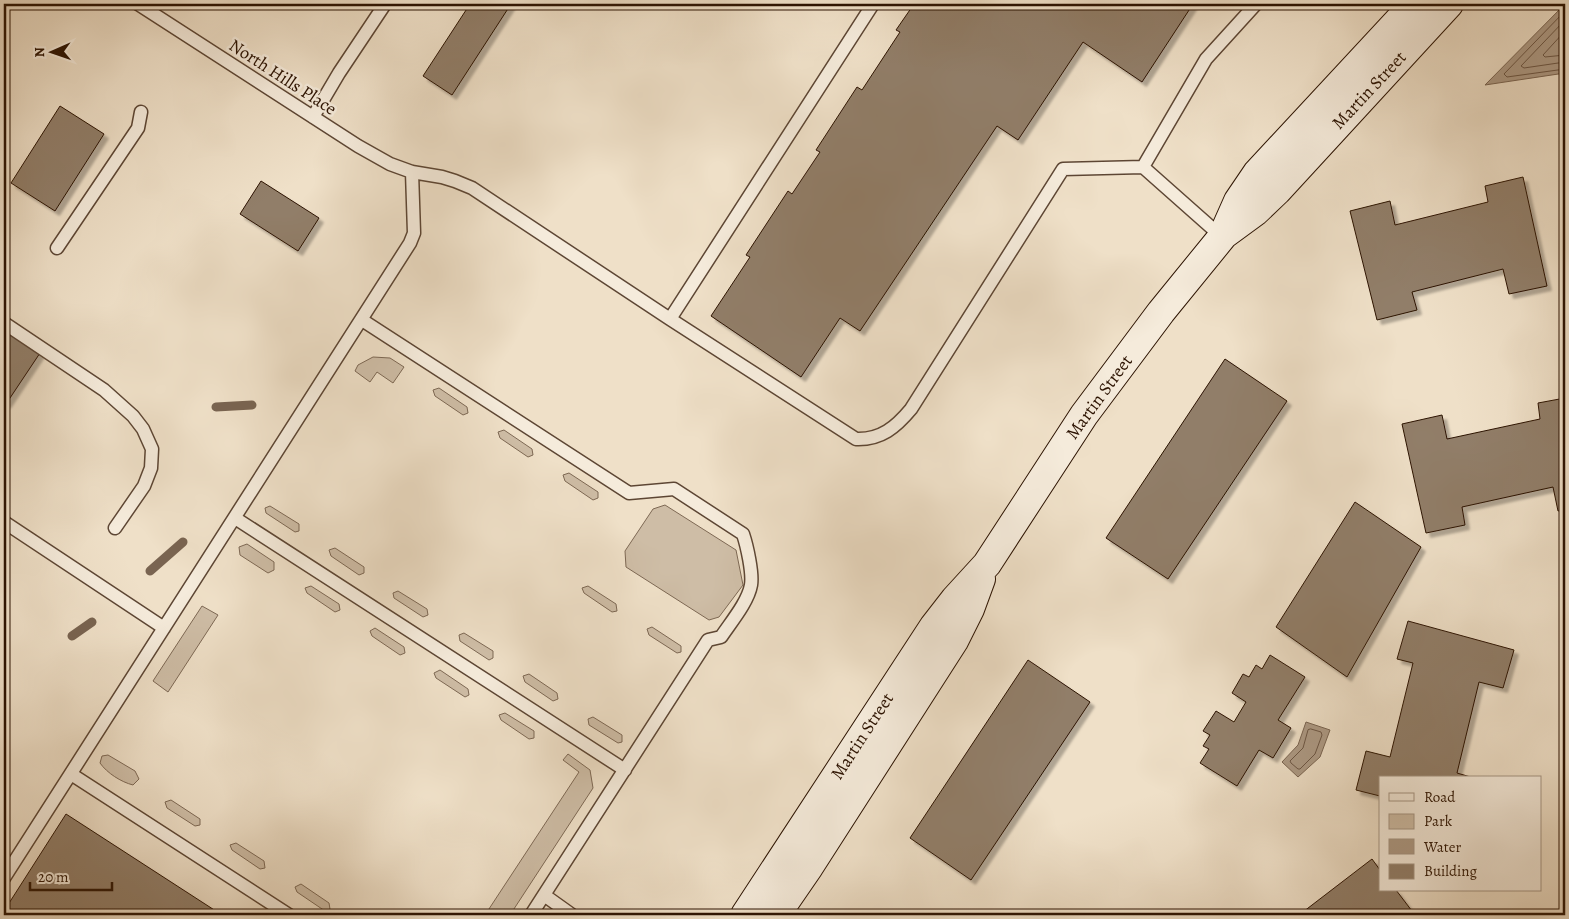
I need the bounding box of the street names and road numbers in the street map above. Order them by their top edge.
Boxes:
street label: North Hills Place [225,33,341,121]
street label: Martin Street [1326,46,1412,134]
street label: Martin Street [1060,350,1138,444]
street label: Martin Street [825,688,899,784]

